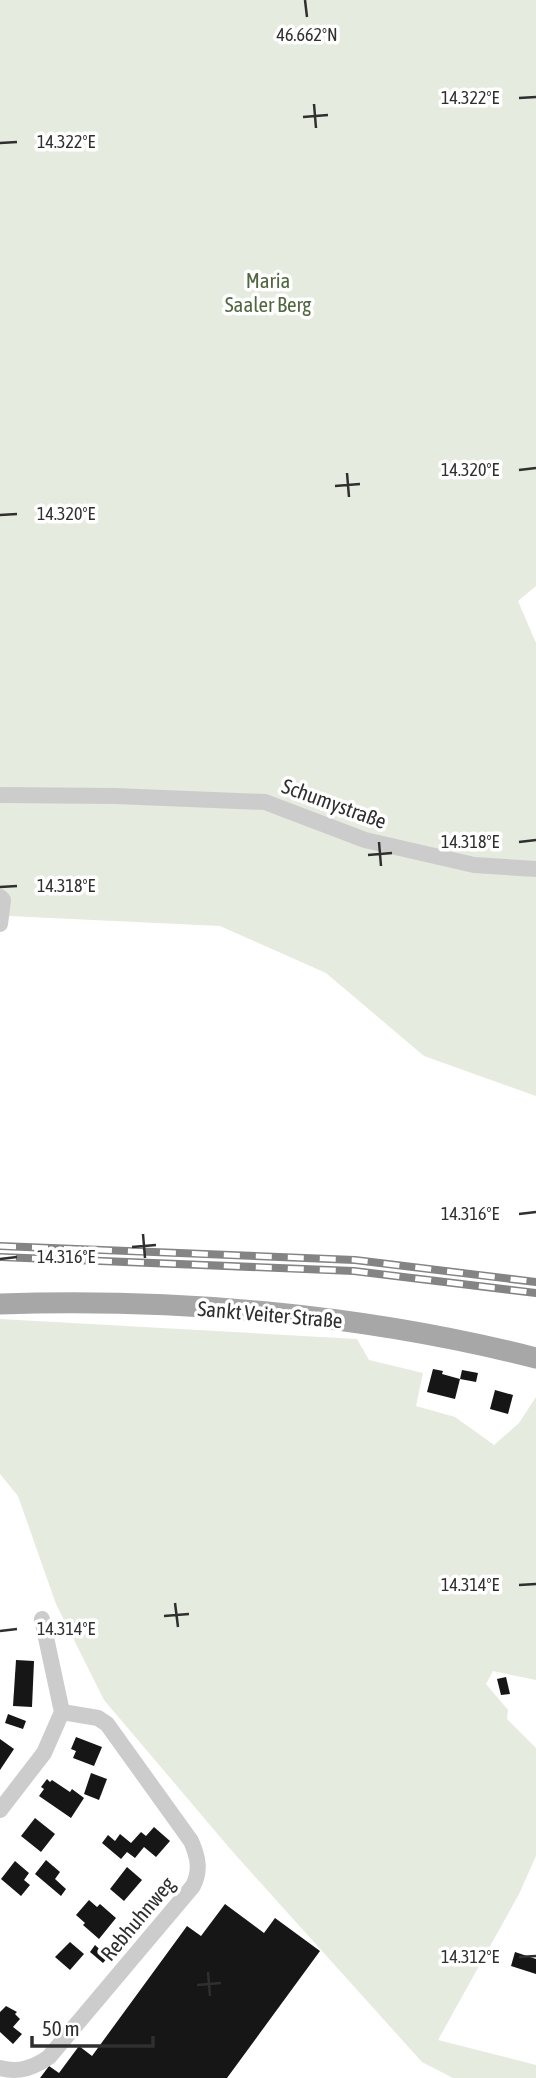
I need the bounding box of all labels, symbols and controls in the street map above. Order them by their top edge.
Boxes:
text: 46.662°N [276,24,338,45]
text: 14.322°E [441,87,499,108]
text: 14.322°E [37,131,95,152]
park label: Maria Saaler Berg [225,268,311,316]
text: 14.320°E [441,459,499,480]
text: 14.320°E [37,503,95,524]
street label: Schumystraße [279,773,390,833]
text: 14.318°E [441,831,499,852]
text: 14.318°E [37,875,95,896]
text: 14.316°E [441,1203,499,1224]
text: 14.316°E [37,1246,95,1267]
street label: Sankt Veiter Straße [197,1296,343,1332]
text: 14.314°E [441,1574,499,1595]
text: 14.314°E [37,1618,95,1639]
street label: Rebhuhnweg [95,1872,179,1965]
text: 14.312°E [441,1946,499,1967]
scale bar [32,2004,152,2048]
text: 50 m [42,2016,80,2040]

